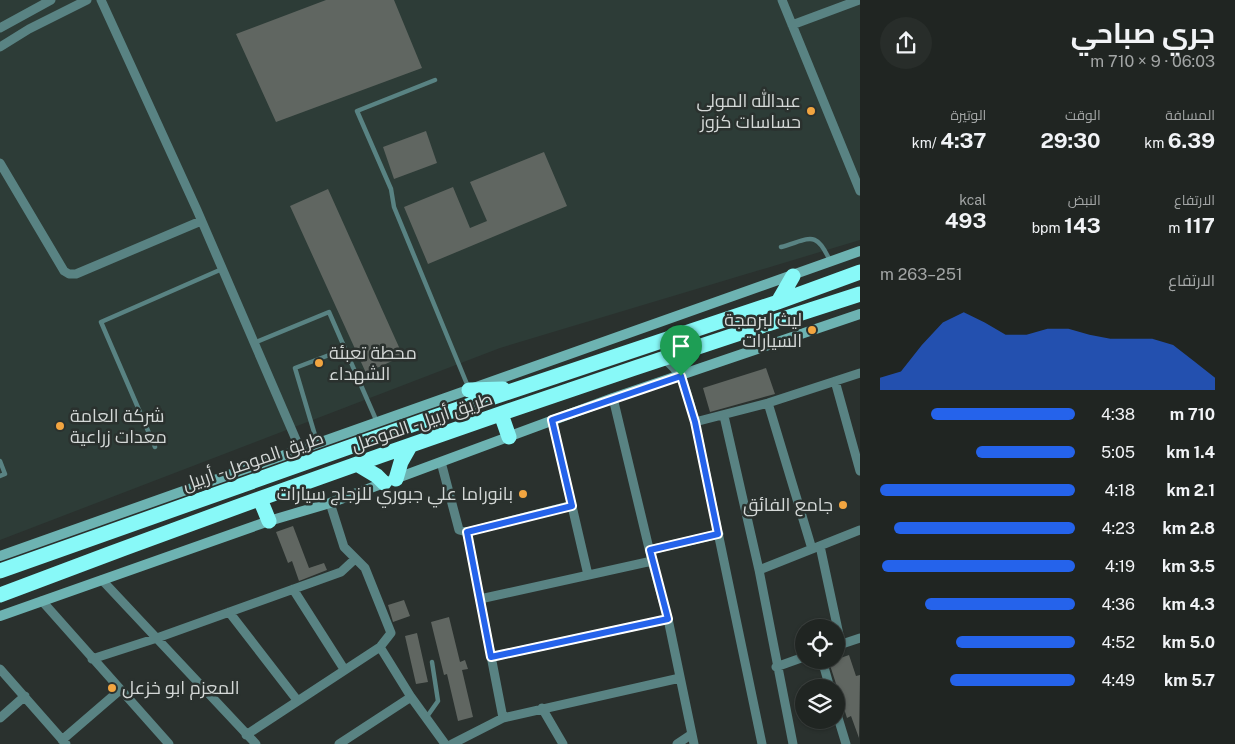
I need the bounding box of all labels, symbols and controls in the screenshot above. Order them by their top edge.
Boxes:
text: جري صباحي [1071,16,1215,49]
button: share [880,17,932,69]
text: 06:03 · 9 × 710 m [1090,52,1215,71]
place label: عبدالله المولى حساسات كزوز [697,89,801,133]
marker: عبدالله المولى حساسات كزوز [805,105,817,117]
text: الوتيرة [950,107,986,123]
text: الوقت [1065,107,1101,123]
text: المسافة [1165,107,1215,123]
text: 4:37 [940,128,986,153]
text: 29:30 [1040,128,1101,153]
text: 6.39 [1168,128,1215,153]
text: /km [912,135,940,151]
text: km [1144,135,1168,151]
text: kcal [959,192,986,208]
text: النبض [1068,192,1101,208]
text: الارتفاع [1174,192,1215,208]
text: 493 [945,208,986,233]
text: 143 [1064,213,1101,238]
text: 117 [1184,213,1215,238]
text: bpm [1032,220,1064,236]
text: m [1168,220,1184,236]
text: 251–263 m [880,265,962,284]
text: الارتفاع [1168,271,1215,290]
place label: ليث لبرمجة السيارات [724,309,802,352]
marker: ليث لبرمجة السيارات [806,324,818,336]
pin [660,325,702,376]
icon: arrive [667,332,695,360]
place label: محطة تعبئة الشهداء [329,342,417,385]
marker: محطة تعبئة الشهداء [313,357,325,369]
street label: طريق أربيل - الموصل [348,388,496,457]
place label: شركة العامة معدات زراعية [70,405,167,448]
text: 4:38 [1101,405,1135,424]
text: 710 m [1170,405,1215,424]
marker: شركة العامة معدات زراعية [54,420,66,432]
street label: طريق الموصل - أربيل [179,427,327,496]
text: 5:05 [1101,443,1135,462]
text: 1.4 km [1166,443,1215,462]
text: 4:18 [1104,481,1135,500]
text: 2.1 km [1166,481,1215,500]
place label: بانوراما علي جبوري للزجاج سيارات [277,483,513,508]
marker: بانوراما علي جبوري للزجاج سيارات [517,488,529,500]
place label: جامع الفائق [743,494,833,517]
marker: جامع الفائق [837,499,849,511]
text: 4:23 [1101,519,1135,538]
text: 2.8 km [1163,519,1215,538]
text: 4:19 [1105,557,1135,576]
text: 3.5 km [1162,557,1215,576]
text: 4:36 [1101,595,1135,614]
text: 4.3 km [1162,595,1215,614]
map controls [795,619,845,729]
button: locate [795,619,845,669]
text: 4:52 [1102,633,1135,652]
text: 5.0 km [1162,633,1215,652]
text: 4:49 [1101,671,1135,690]
text: 5.7 km [1164,671,1215,690]
place label: المعزم ابو خزعل [122,677,240,700]
button: layers [795,679,845,729]
marker: المعزم ابو خزعل [106,682,118,694]

